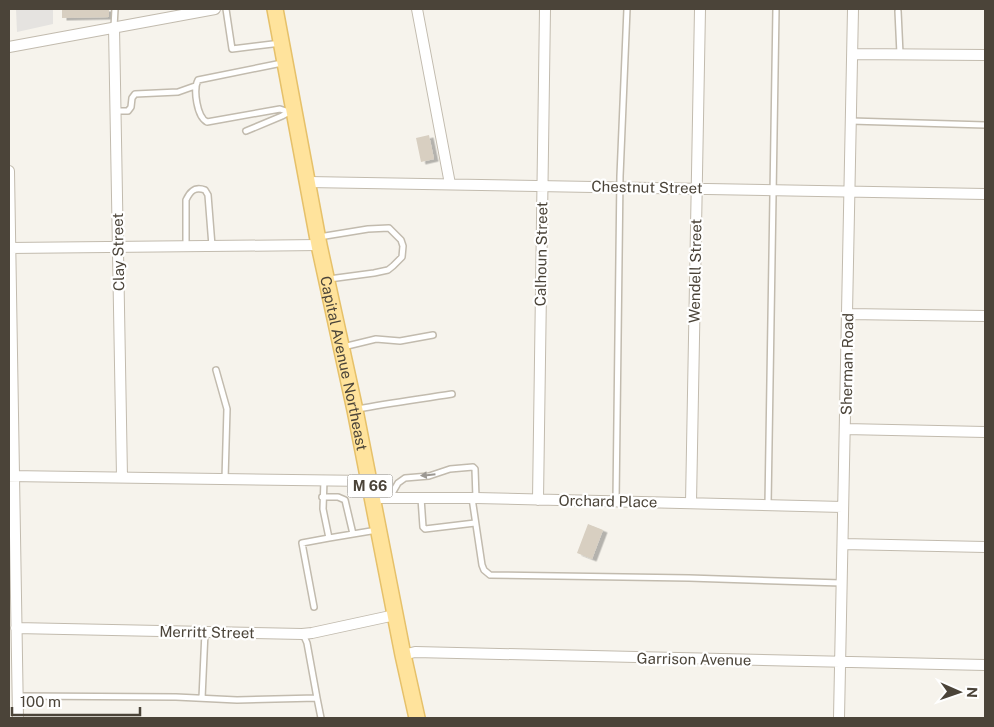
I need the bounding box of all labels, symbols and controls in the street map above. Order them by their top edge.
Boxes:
street label: Chestnut Street [591,178,703,196]
street label: Calhoun Street [532,201,550,307]
street label: Clay Street [109,213,127,291]
street label: Wendell Street [686,218,704,323]
street label: Capital Avenue Northeast [317,274,371,452]
street label: Sherman Road [838,313,856,415]
one-way arrow [420,471,436,479]
road number: M 66 [348,474,392,498]
street label: Orchard Place [558,492,658,510]
street label: Merritt Street [159,623,255,641]
street label: Garrison Avenue [637,650,751,668]
north arrow [934,667,984,717]
scale bar [12,684,140,716]
text: N [964,687,980,698]
text: 100 m [20,693,61,710]

